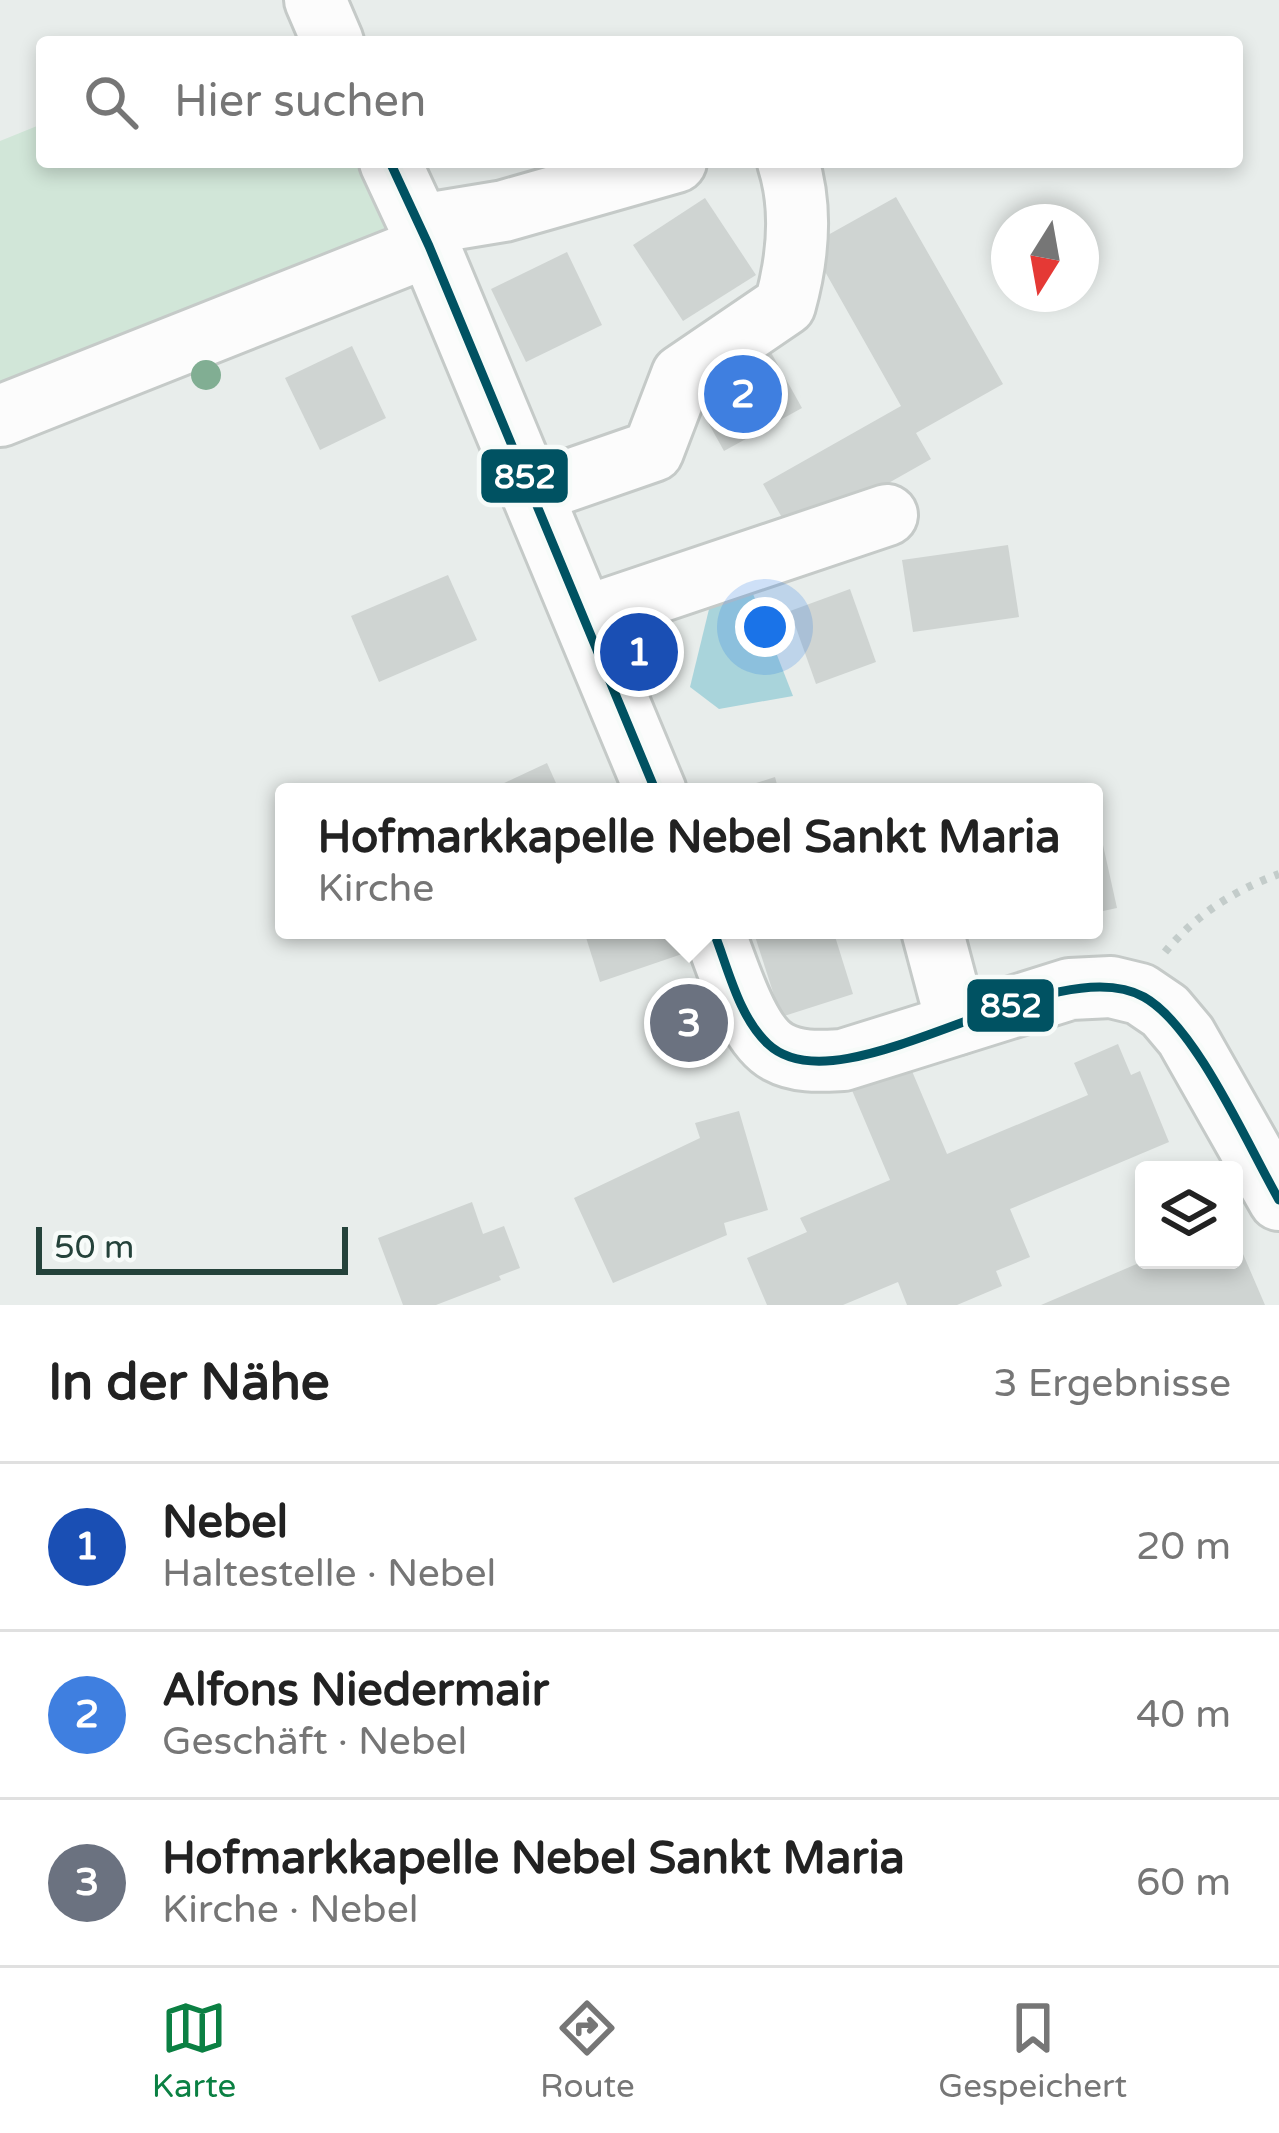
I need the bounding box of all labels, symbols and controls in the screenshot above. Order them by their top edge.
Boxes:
search box [36,36,1243,168]
icon: search [78,69,144,135]
text: Hier suchen [174,75,426,129]
north arrow [991,204,1099,312]
pin: 2 [704,349,782,439]
line badge: 852 [479,447,570,505]
text: 852 [494,458,556,497]
your location [735,597,795,657]
pin: 1 [600,607,678,697]
popup [275,783,1103,939]
text: Hofmarkkapelle Nebel Sankt Maria [318,811,1060,865]
text: Kirche [318,865,434,912]
line badge: 852 [965,977,1056,1034]
pin: 3 [650,978,728,1068]
text: 852 [980,987,1042,1026]
map controls [1135,1161,1243,1269]
button: layers [1135,1161,1243,1269]
scale bar [36,1221,348,1274]
text: 50 m [54,1228,134,1267]
text: In der Nähe [48,1352,330,1414]
text: 3 Ergebnisse [993,1360,1231,1407]
text: Nebel [162,1496,288,1550]
text: 1 [75,1523,99,1570]
text: 20 m [1136,1523,1231,1570]
text: Haltestelle · Nebel [162,1550,496,1597]
text: Alfons Niedermair [162,1664,549,1718]
text: 2 [75,1691,99,1738]
text: 40 m [1136,1691,1231,1738]
text: Geschäft · Nebel [162,1718,467,1765]
text: Hofmarkkapelle Nebel Sankt Maria [162,1832,905,1886]
text: 3 [75,1859,99,1906]
text: 60 m [1136,1859,1231,1906]
text: Kirche · Nebel [162,1886,418,1933]
tab: Karte [152,1995,236,2106]
tab: Route [540,1995,635,2106]
tab: Gespeichert [938,1995,1127,2106]

